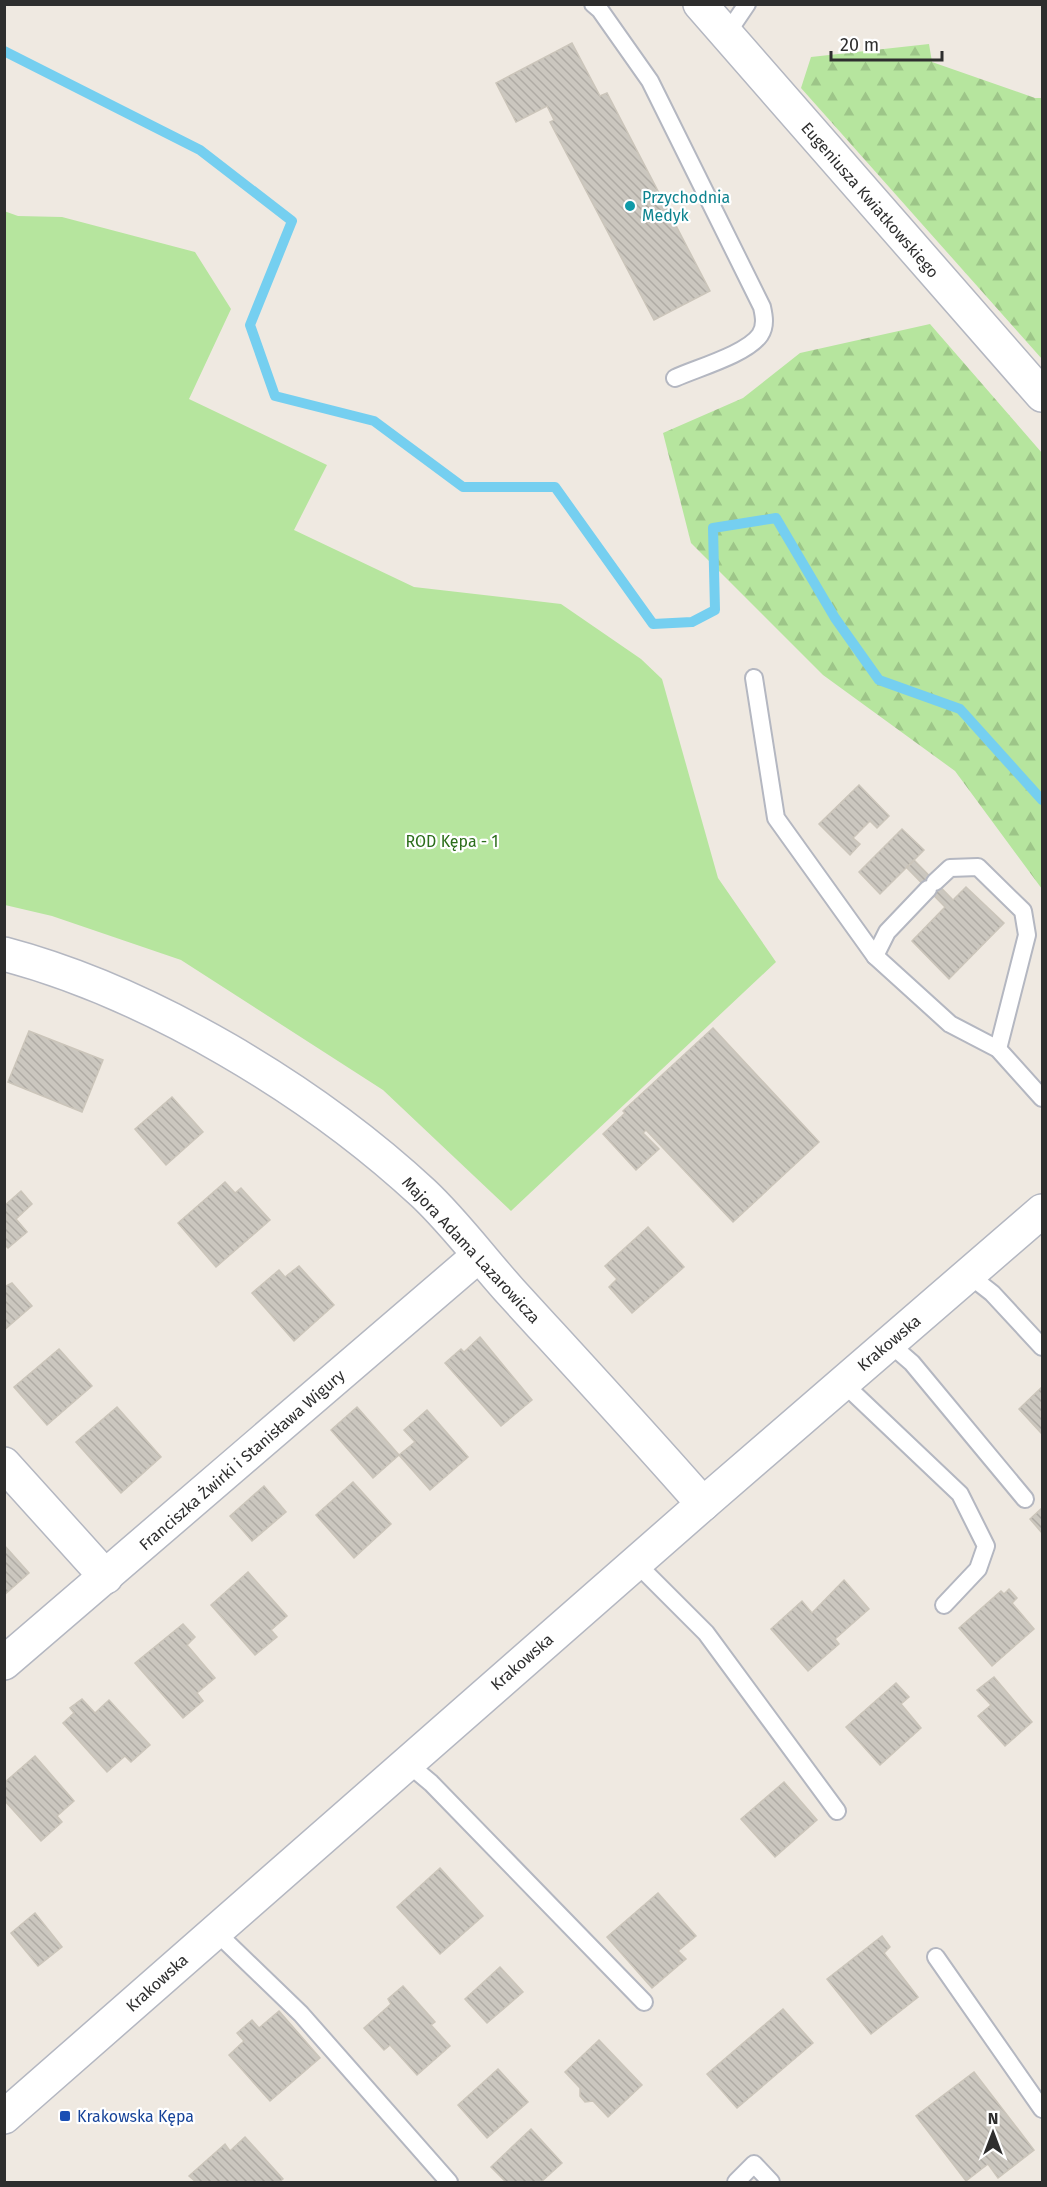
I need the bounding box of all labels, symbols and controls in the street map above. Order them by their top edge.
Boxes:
scale bar [831,24,942,62]
text: 20 m [840,34,879,56]
street label: Eugeniusza Kwiatkowskiego [797,118,943,282]
place label: Przychodnia Medyk [642,188,730,225]
marker: Przychodnia Medyk [623,199,637,213]
park label: ROD Kępa - 1 [406,832,498,851]
street label: Majora Adama Lazarowicza [398,1173,544,1327]
street label: Krakowska [853,1311,925,1375]
street label: Franciszka Żwirki i Stanisława Wigury [135,1365,349,1554]
street label: Krakowska [487,1630,557,1694]
street label: Krakowska [122,1950,192,2016]
north arrow [963,2103,1023,2163]
place label: Krakowska Kępa [77,2107,194,2126]
marker: Krakowska Kępa [58,2109,72,2123]
text: N [988,2109,998,2128]

